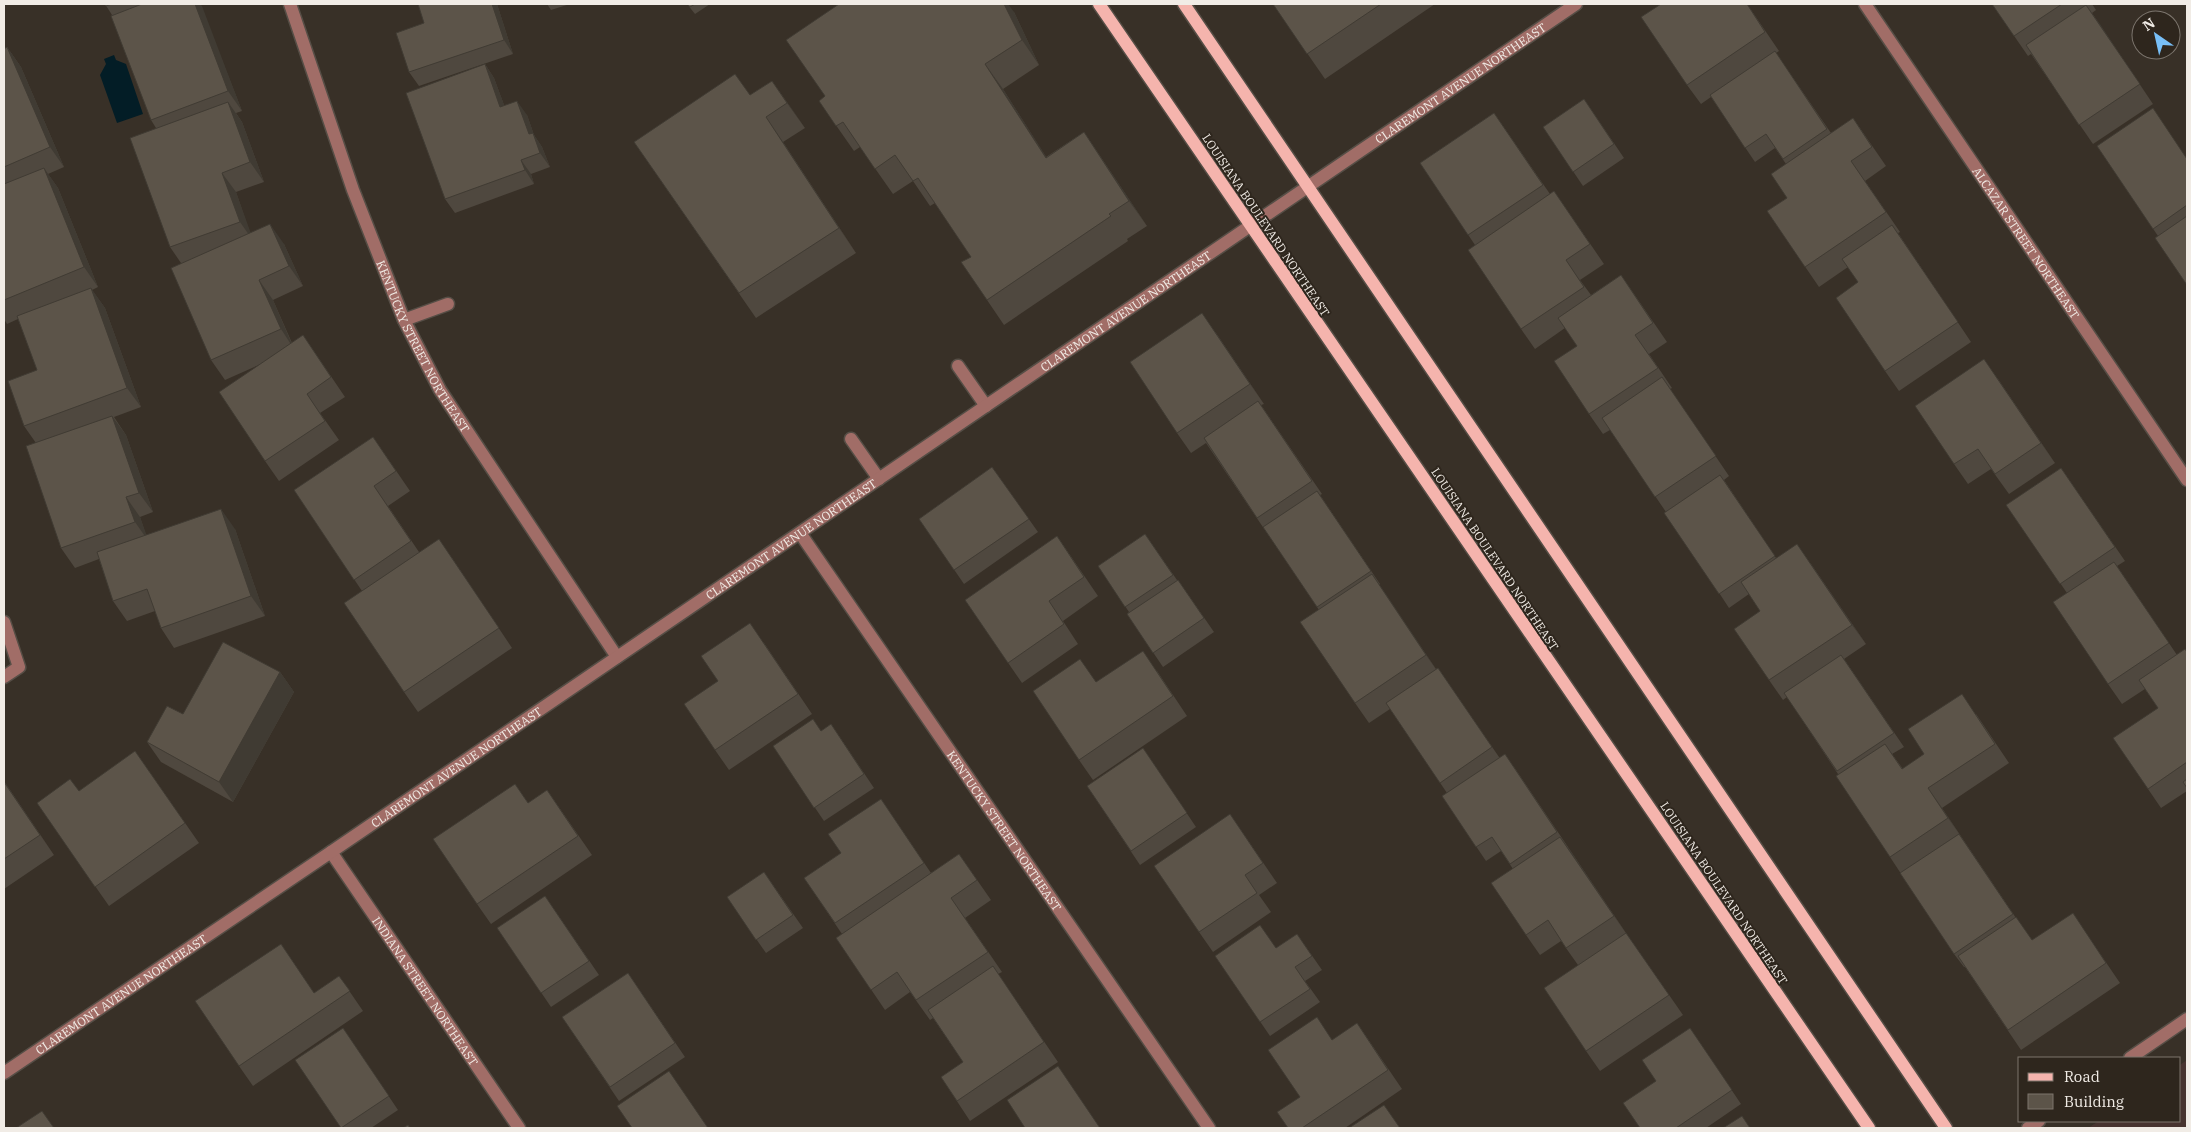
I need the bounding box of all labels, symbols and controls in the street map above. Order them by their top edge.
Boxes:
north arrow [2131,10,2181,60]
text: N [2139,14,2158,35]
street label: CLAREMONT AVENUE NORTHEAST [1372,19,1549,146]
street label: LOUISIANA BOULEVARD NORTHEAST [1199,131,1333,319]
street label: ALCAZAR STREET NORTHEAST [1970,164,2083,322]
street label: CLAREMONT AVENUE NORTHEAST [1037,247,1214,374]
street label: KENTUCKY STREET NORTHEAST [374,258,473,435]
street label: LOUISIANA BOULEVARD NORTHEAST [1428,465,1562,653]
street label: CLAREMONT AVENUE NORTHEAST [702,475,879,602]
street label: CLAREMONT AVENUE NORTHEAST [368,703,545,830]
street label: KENTUCKY STREET NORTHEAST [944,747,1065,914]
street label: LOUISIANA BOULEVARD NORTHEAST [1657,799,1791,987]
street label: INDIANA STREET NORTHEAST [370,913,482,1068]
street label: CLAREMONT AVENUE NORTHEAST [32,931,210,1057]
legend [2018,1057,2181,1122]
text: Road [2064,1067,2100,1086]
text: Building [2064,1092,2124,1111]

